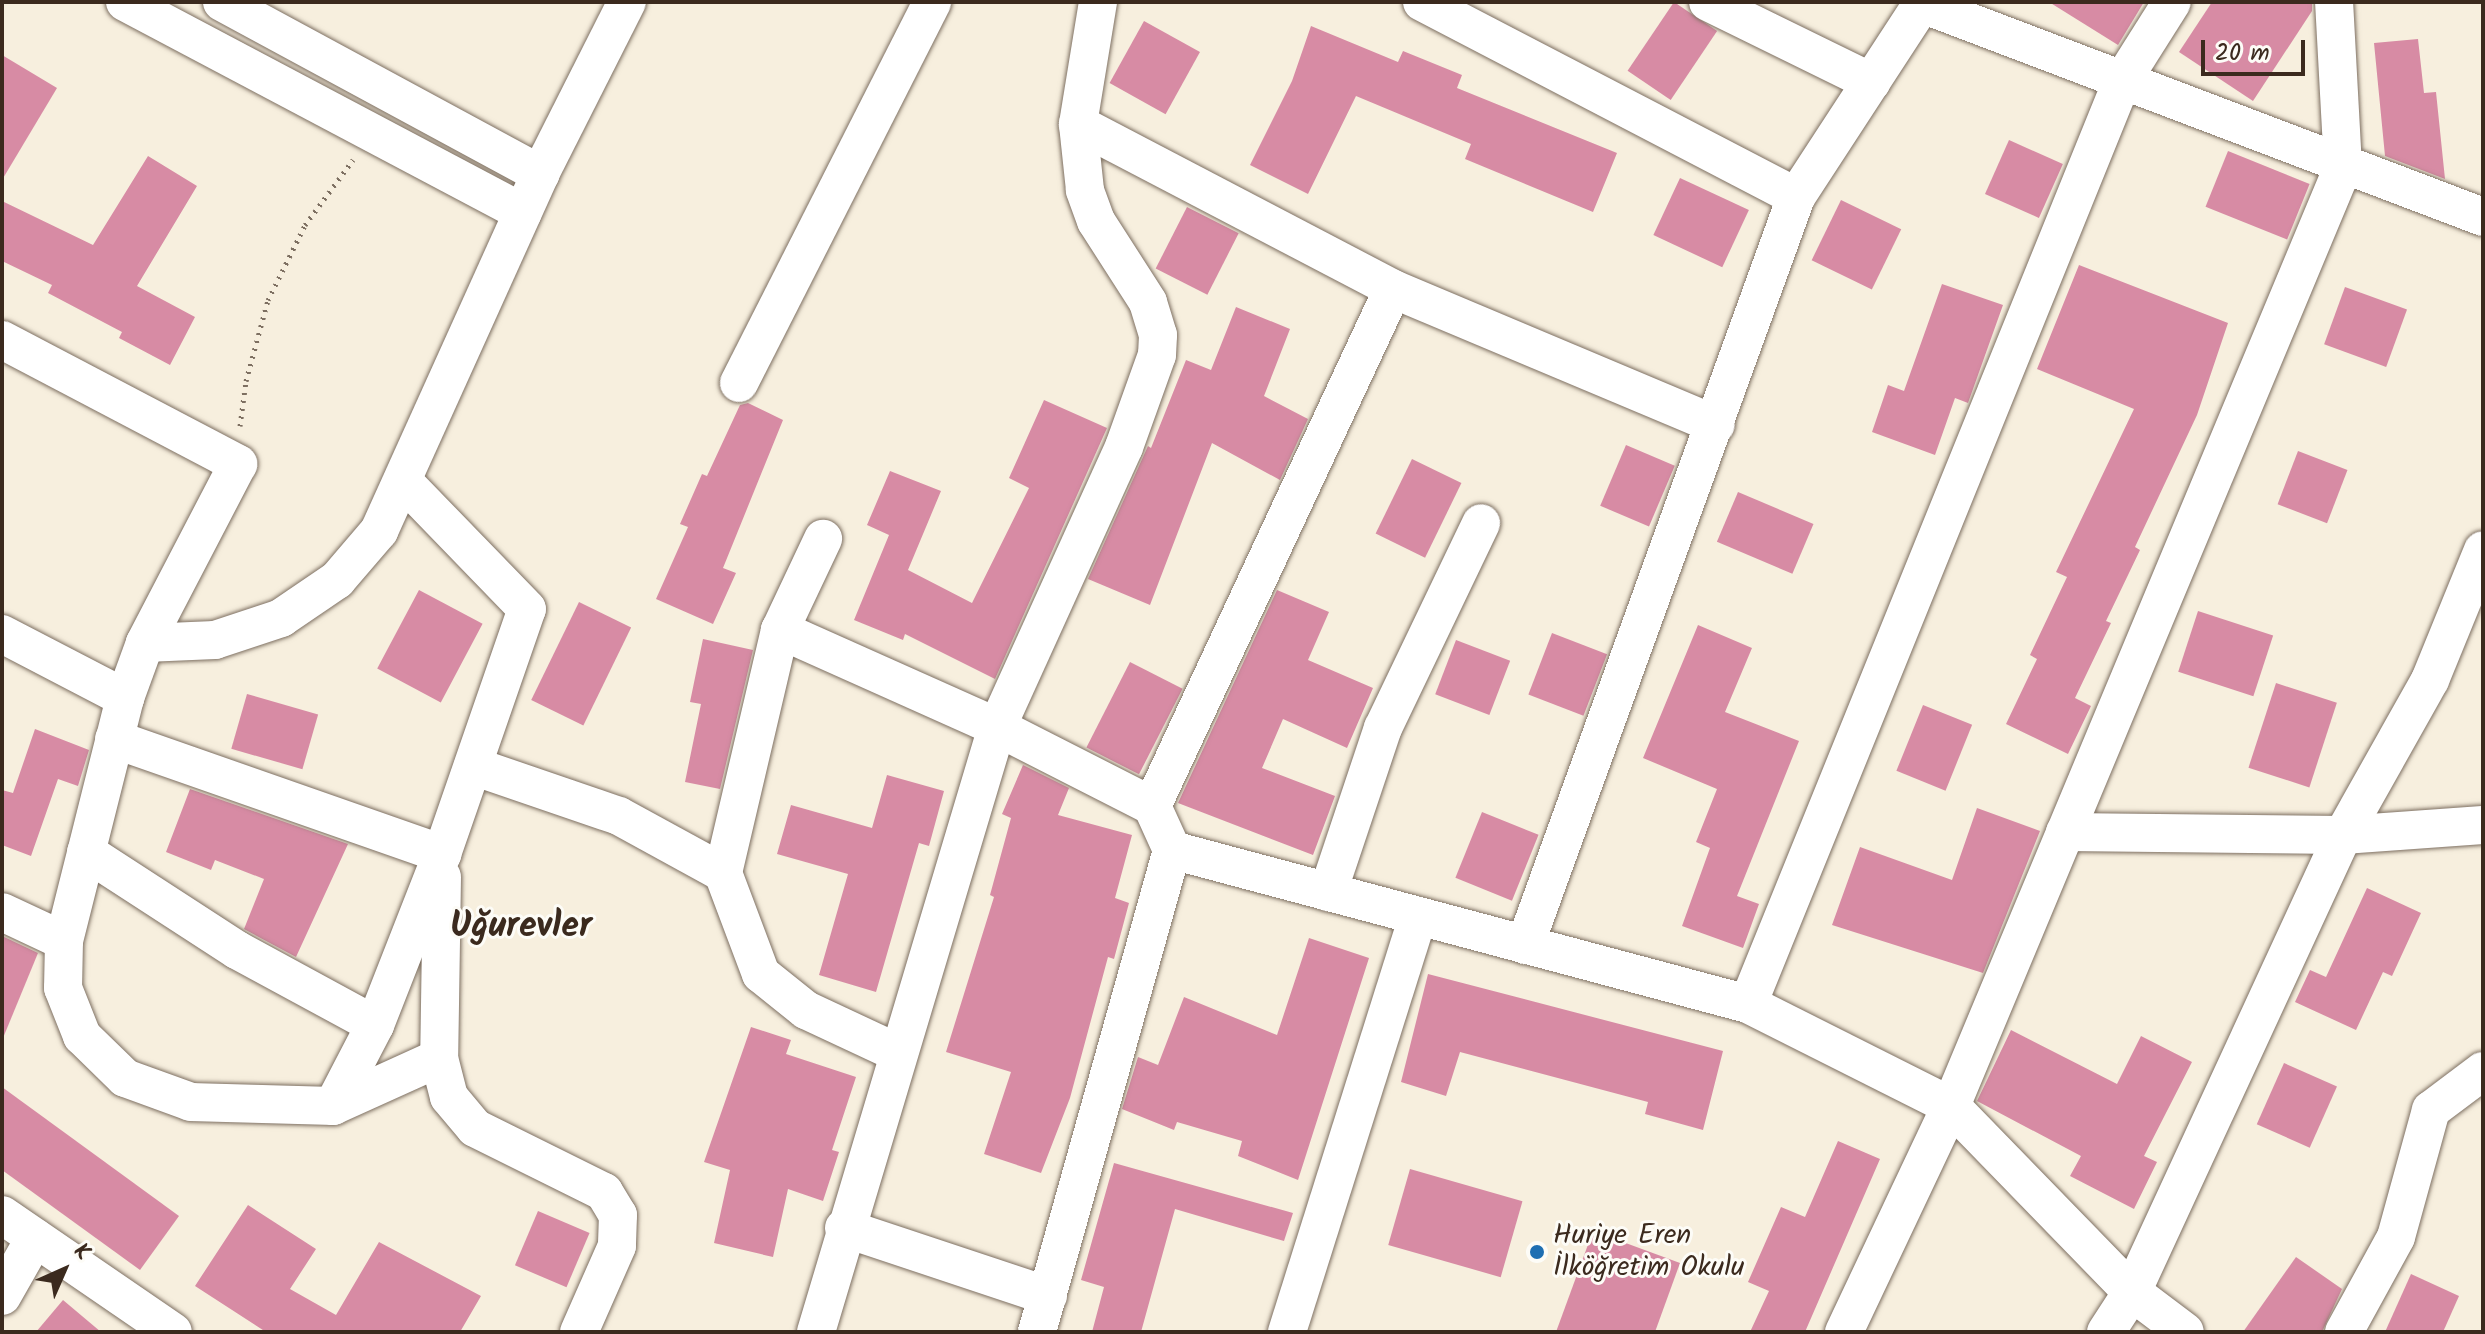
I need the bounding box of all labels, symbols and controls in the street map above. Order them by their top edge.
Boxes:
scale bar [2205,24,2309,74]
text: 20 m [2215,34,2270,73]
district label: Uğurevler [450,905,592,949]
place label: Huriye Eren İlköğretim Okulu [1553,1219,1744,1285]
north arrow [24,1230,104,1310]
text: K [64,1236,98,1270]
marker: Huriye Eren İlköğretim Okulu [1528,1243,1546,1261]

